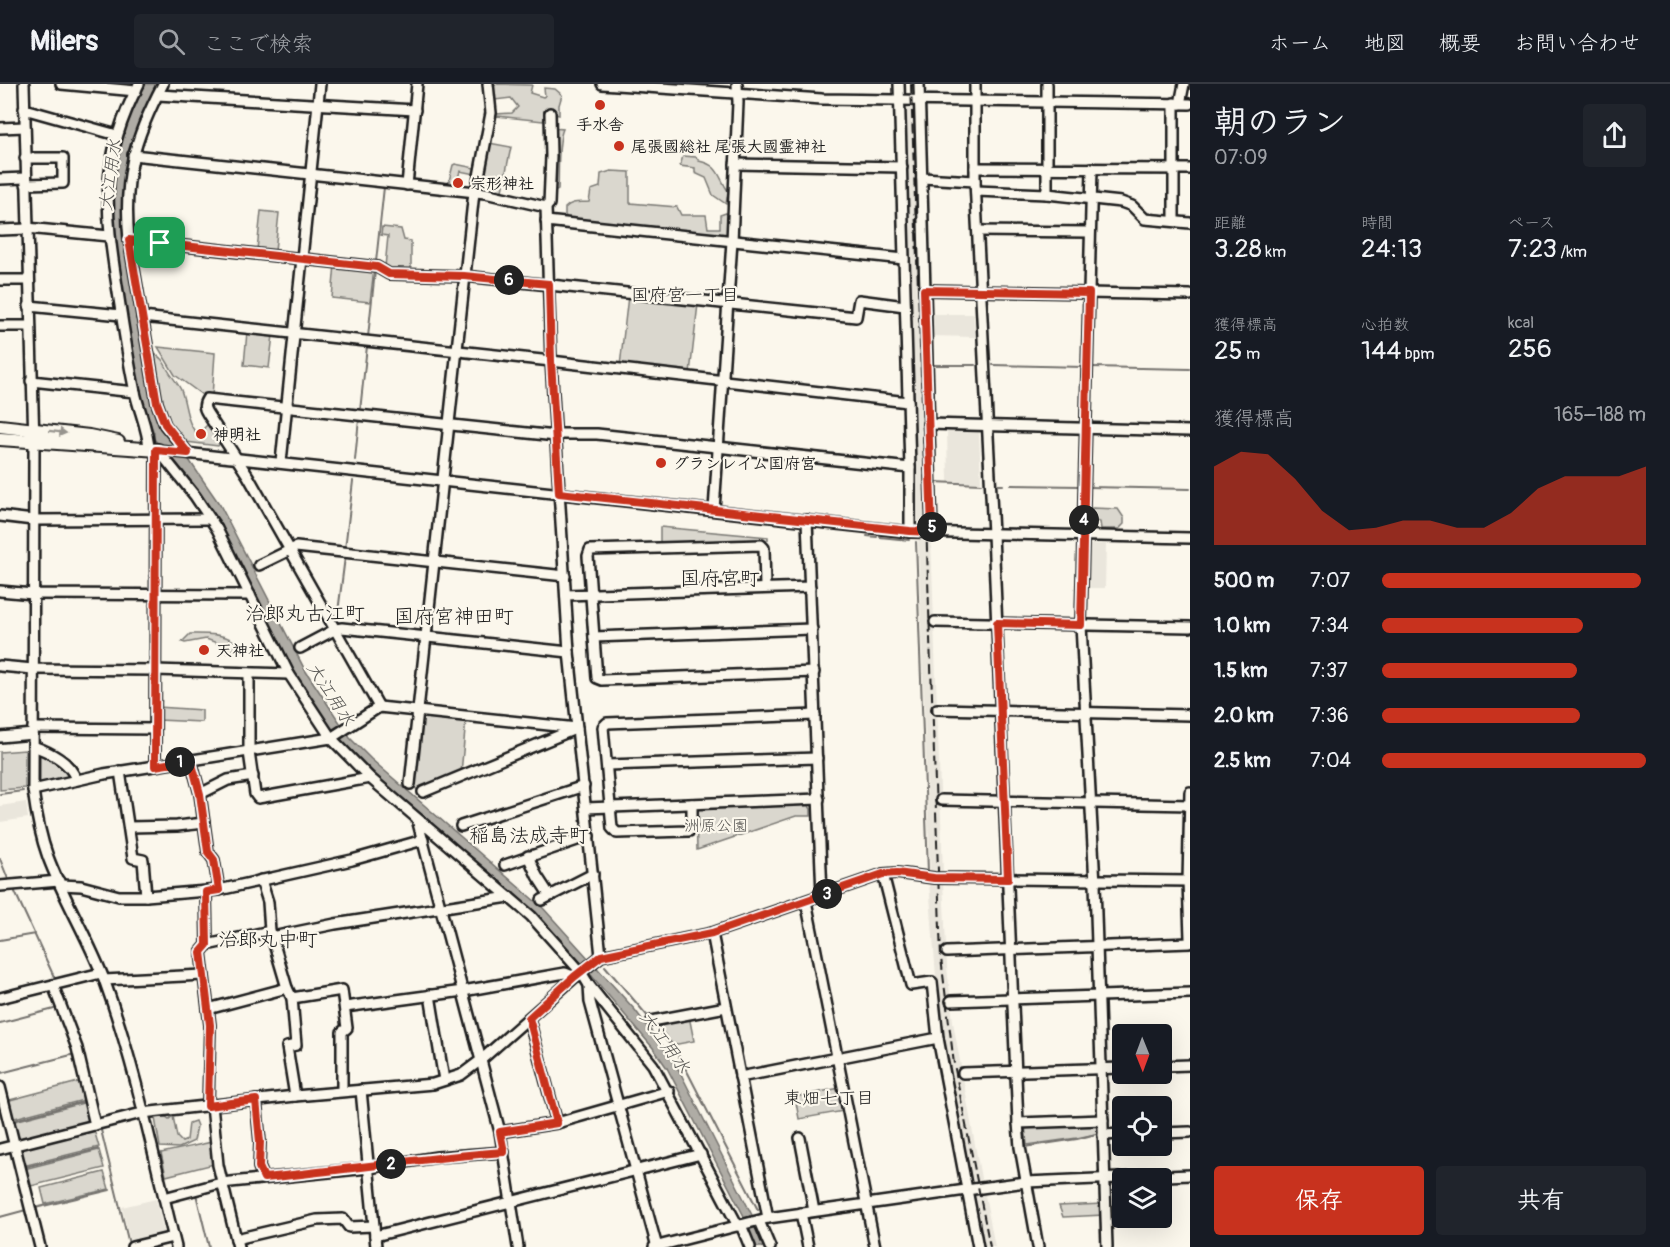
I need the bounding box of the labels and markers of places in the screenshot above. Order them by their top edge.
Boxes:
marker: 手水舎 [593,98,607,112]
place label: 手水舎 [576,115,624,135]
place label: 尾張國総社 尾張大國霊神社 [631,137,826,157]
marker: 尾張國総社 尾張大國霊神社 [612,139,626,153]
place label: 宗形神社 [470,174,534,194]
marker: 宗形神社 [451,176,465,190]
pin [134,217,185,268]
pin: 6 [494,265,524,295]
place label: 神明社 [213,425,261,445]
marker: 神明社 [194,427,208,441]
place label: グランレイム国府宮 [673,454,816,474]
marker: グランレイム国府宮 [654,456,668,470]
pin: 4 [1069,505,1099,535]
pin: 5 [917,512,947,542]
place label: 天神社 [216,641,264,661]
marker: 天神社 [197,643,211,657]
pin: 1 [165,747,195,777]
pin: 3 [812,879,842,909]
pin: 2 [376,1149,406,1179]

